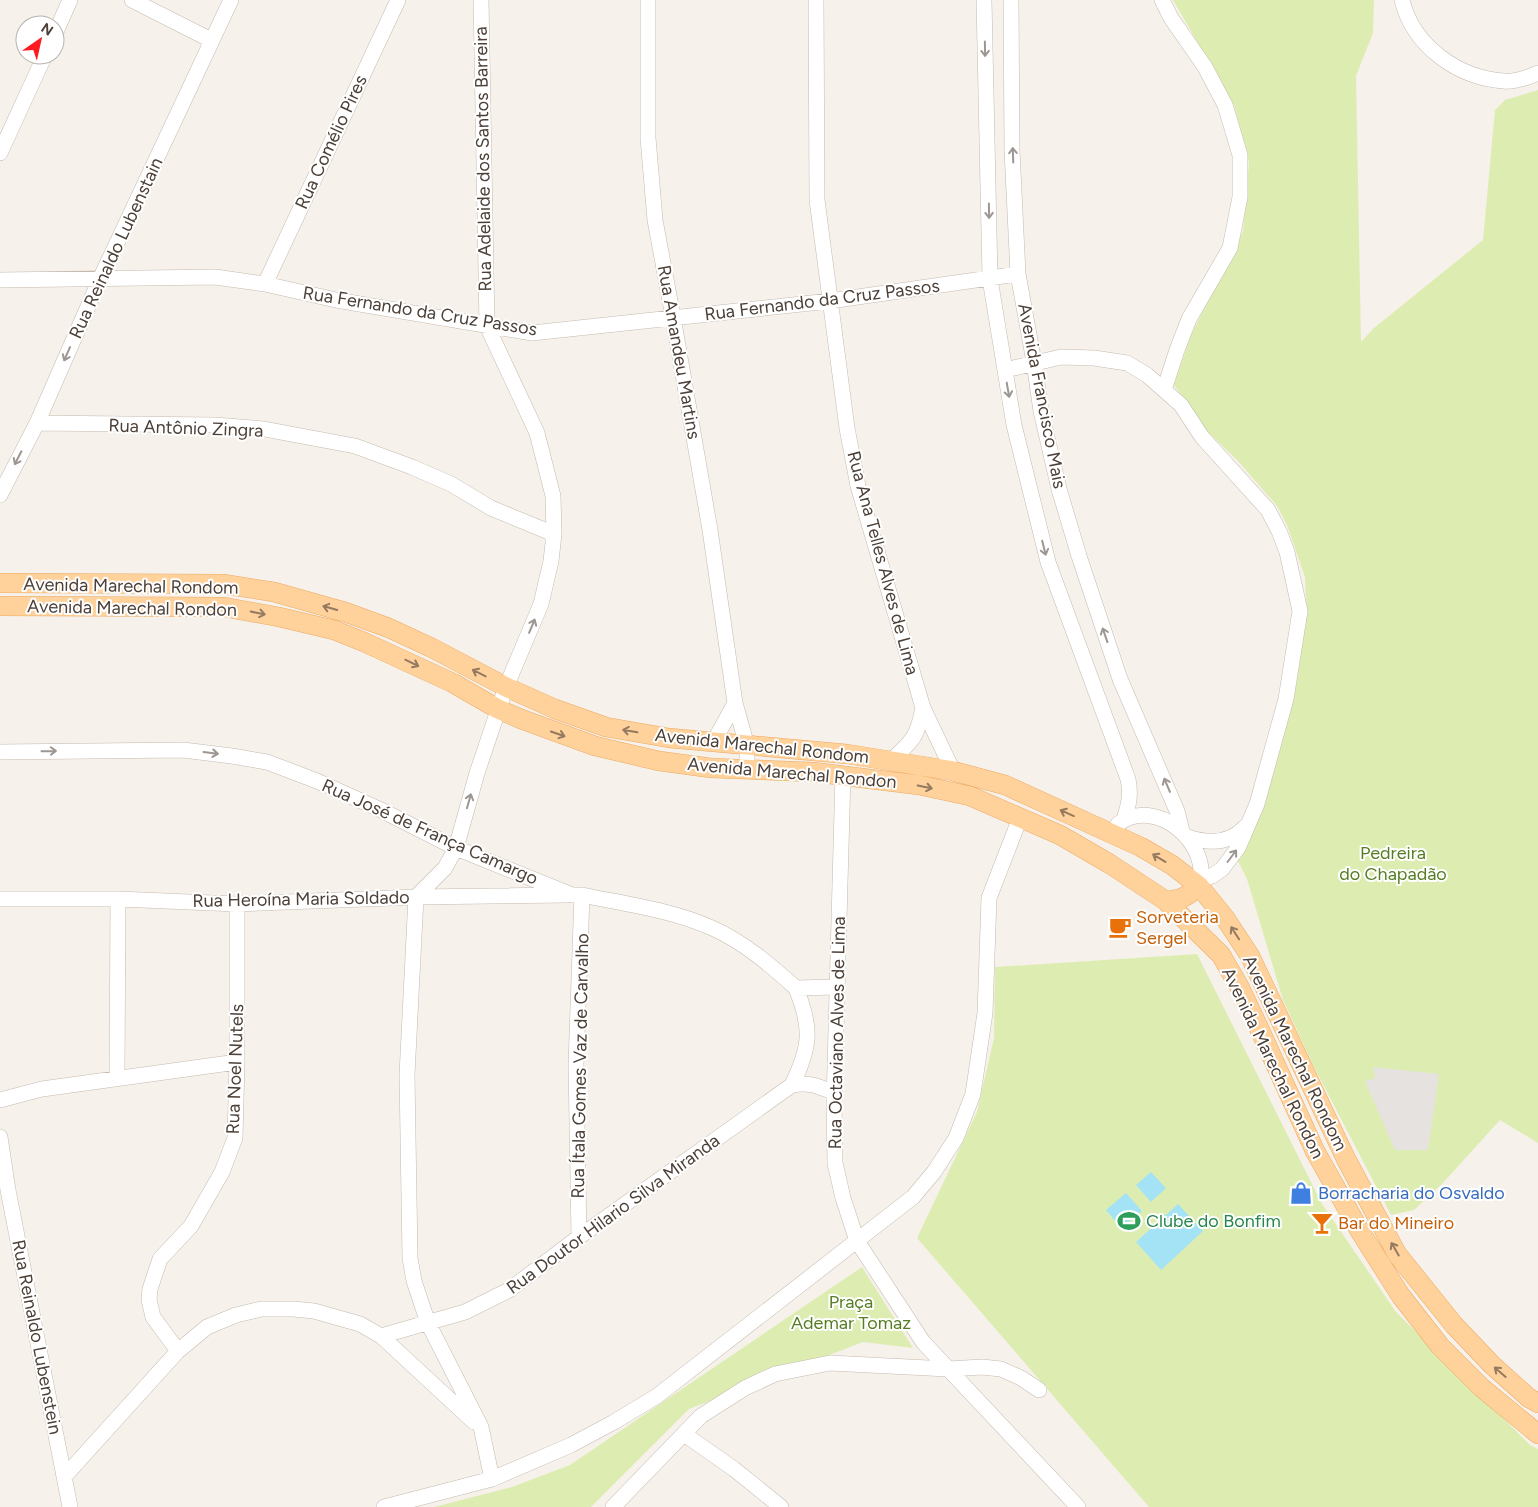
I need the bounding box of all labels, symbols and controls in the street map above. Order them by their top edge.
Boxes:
north arrow [15,15,65,65]
text: N [38,20,56,40]
street label: Rua Adelaide dos Santos Barreira [470,26,496,292]
one-way arrow [980,40,990,56]
street label: Rua Comélio Pires [290,71,372,213]
one-way arrow [1008,148,1017,164]
street label: Rua Reinaldo Lubenstain [64,154,168,342]
one-way arrow [984,203,993,219]
street label: Rua Amandeu Martins [653,263,705,441]
street label: Rua Fernando da Cruz Passos [703,275,941,325]
street label: Rua Fernando da Cruz Passos [301,282,539,340]
street label: Avenida Francisco Mais [1013,302,1071,490]
one-way arrow [62,346,72,361]
one-way arrow [1004,381,1014,397]
street label: Rua Antônio Zingra [108,414,264,442]
street label: Rua Ana Telles Alves de Lima [843,449,923,677]
one-way arrow [13,451,23,466]
one-way arrow [1040,540,1049,556]
street label: Avenida Marechal Rondom [23,573,239,599]
street label: Avenida Marechal Rondon [27,595,237,621]
one-way arrow [323,603,339,613]
one-way arrow [250,609,266,619]
one-way arrow [527,619,537,634]
one-way arrow [1100,628,1109,643]
one-way arrow [404,659,419,668]
one-way arrow [472,668,487,677]
street label: Avenida Marechal Rondom [654,724,870,768]
one-way arrow [622,726,638,736]
one-way arrow [550,729,566,739]
one-way arrow [40,746,56,756]
one-way arrow [203,748,219,758]
street label: Avenida Marechal Rondon [687,753,897,793]
street label: Rua José de França Camargo [319,774,541,890]
one-way arrow [1161,778,1171,793]
one-way arrow [917,783,933,792]
one-way arrow [465,793,475,809]
one-way arrow [1060,808,1075,818]
park label: Pedreira do Chapadão [1339,842,1447,885]
one-way arrow [1226,850,1237,863]
one-way arrow [1153,852,1167,862]
street label: Rua Heroína Maria Soldado [192,886,410,912]
place label: Sorveteria Sergel [1136,906,1219,949]
cafe icon: Sorveteria Sergel [1107,914,1133,940]
street label: Rua Octaviano Alves de Lima [824,916,850,1150]
one-way arrow [1229,926,1239,940]
street label: Rua Ítala Gomes Vaz de Carvalho [567,933,593,1199]
street label: Avenida Marechal Rondom [1238,952,1352,1154]
street label: Avenida Marechal Rondon [1217,964,1329,1162]
street label: Rua Noel Nutels [222,1003,248,1135]
street label: Rua Doutor Hilario Silva Miranda [502,1129,724,1299]
shop icon: Borracharia do Osvaldo [1288,1180,1314,1206]
place label: Borracharia do Osvaldo [1318,1182,1505,1204]
sports icon: Clube do Bonfim [1116,1208,1142,1234]
place label: Clube do Bonfim [1146,1210,1281,1232]
bar icon: Bar do Mineiro [1309,1210,1335,1236]
place label: Bar do Mineiro [1338,1212,1454,1234]
street label: Rua Reinaldo Lubenstein [7,1238,67,1436]
one-way arrow [1390,1242,1400,1257]
park label: Praça Ademar Tomaz [791,1291,911,1334]
one-way arrow [1494,1367,1507,1378]

